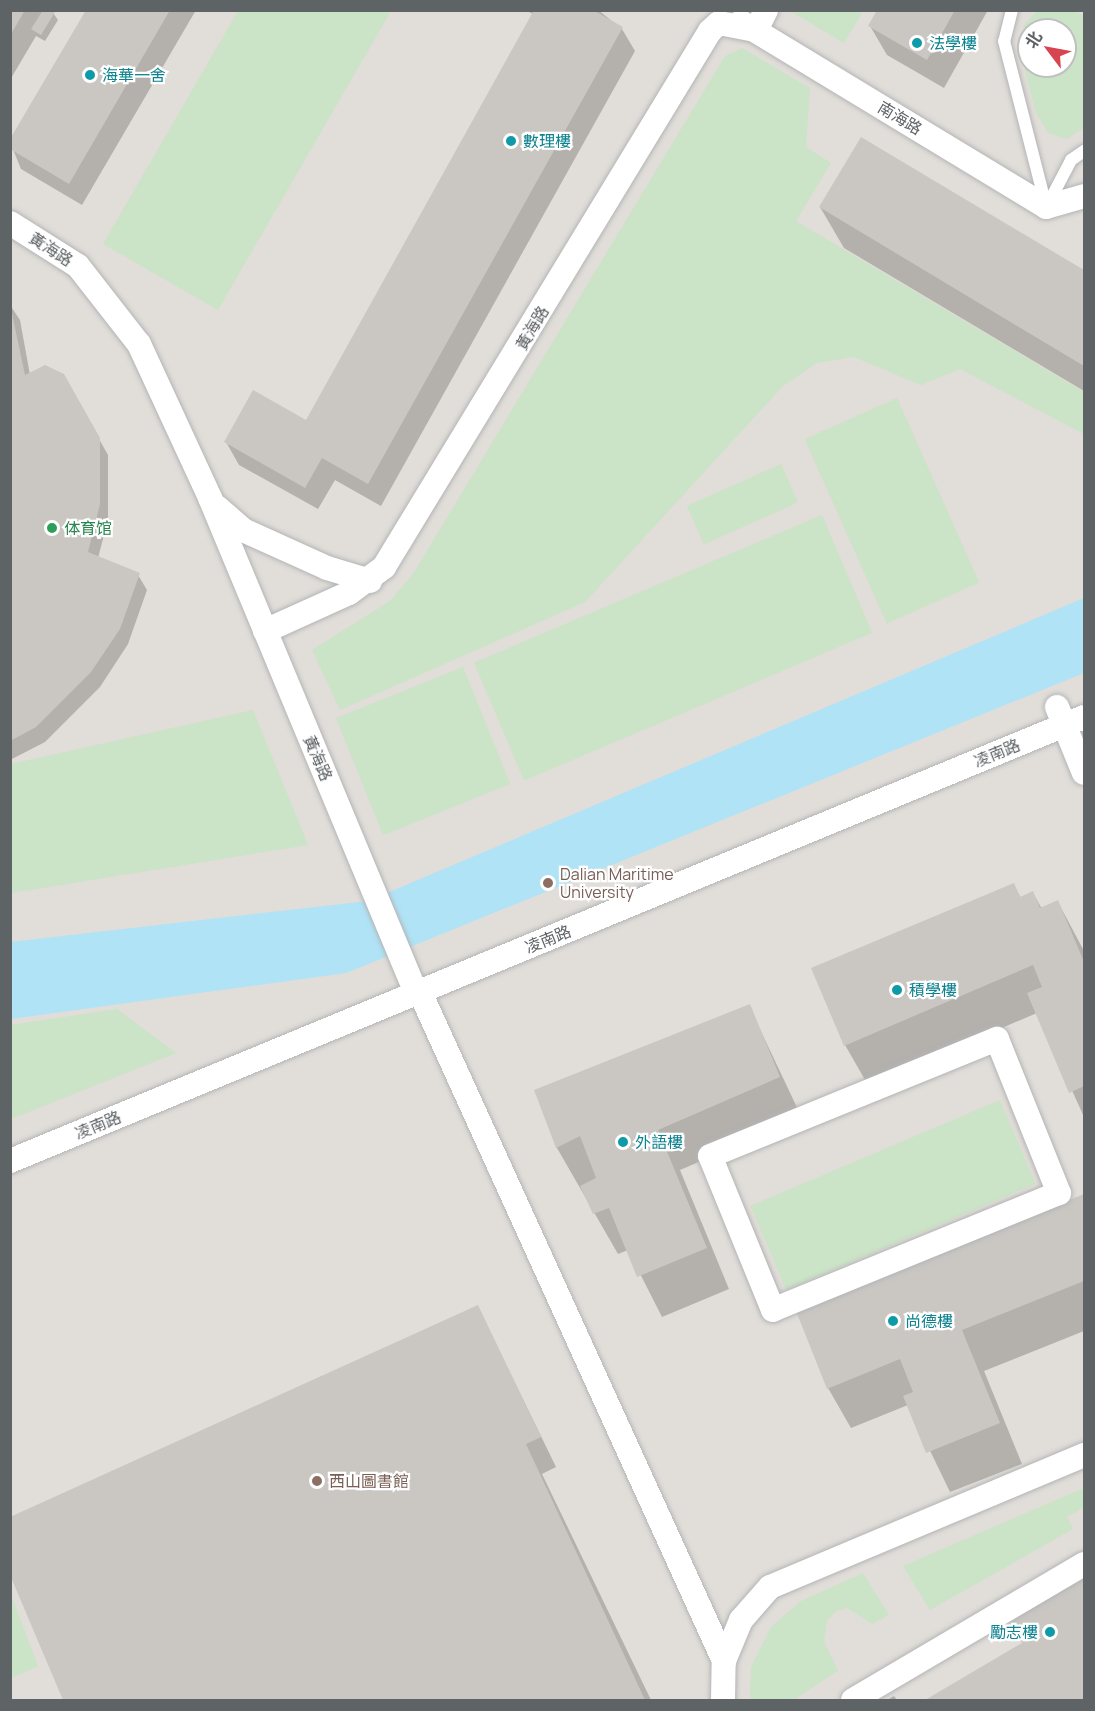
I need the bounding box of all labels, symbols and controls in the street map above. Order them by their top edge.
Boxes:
north arrow [1017,18,1077,78]
text: 北 [1020,27,1047,52]
place label: 法學樓 [929,33,977,53]
marker: 法學樓 [910,36,924,50]
place label: 海華一舍 [102,65,166,85]
marker: 海華一舍 [83,68,97,82]
street label: 南海路 [874,97,926,139]
place label: 數理樓 [523,131,571,151]
marker: 數理樓 [504,134,518,148]
street label: 黃海路 [26,228,76,270]
street label: 黃海路 [511,302,553,354]
place label: 体育馆 [64,518,112,538]
marker: 体育馆 [45,521,59,535]
street label: 黃海路 [300,732,336,784]
street label: 凌南路 [971,735,1023,771]
place label: Dalian Maritime University [560,864,674,902]
marker: Dalian Maritime University [541,876,555,890]
street label: 凌南路 [522,921,574,957]
place label: 積學樓 [909,980,957,1000]
marker: 積學樓 [890,983,904,997]
street label: 凌南路 [72,1107,124,1143]
place label: 外語樓 [635,1132,683,1152]
marker: 外語樓 [616,1135,630,1149]
place label: 尚德樓 [905,1311,953,1331]
marker: 尚德樓 [886,1314,900,1328]
place label: 西山圖書館 [329,1471,409,1491]
marker: 西山圖書館 [310,1474,324,1488]
place label: 勵志樓 [990,1622,1038,1642]
marker: 勵志樓 [1043,1625,1057,1639]

